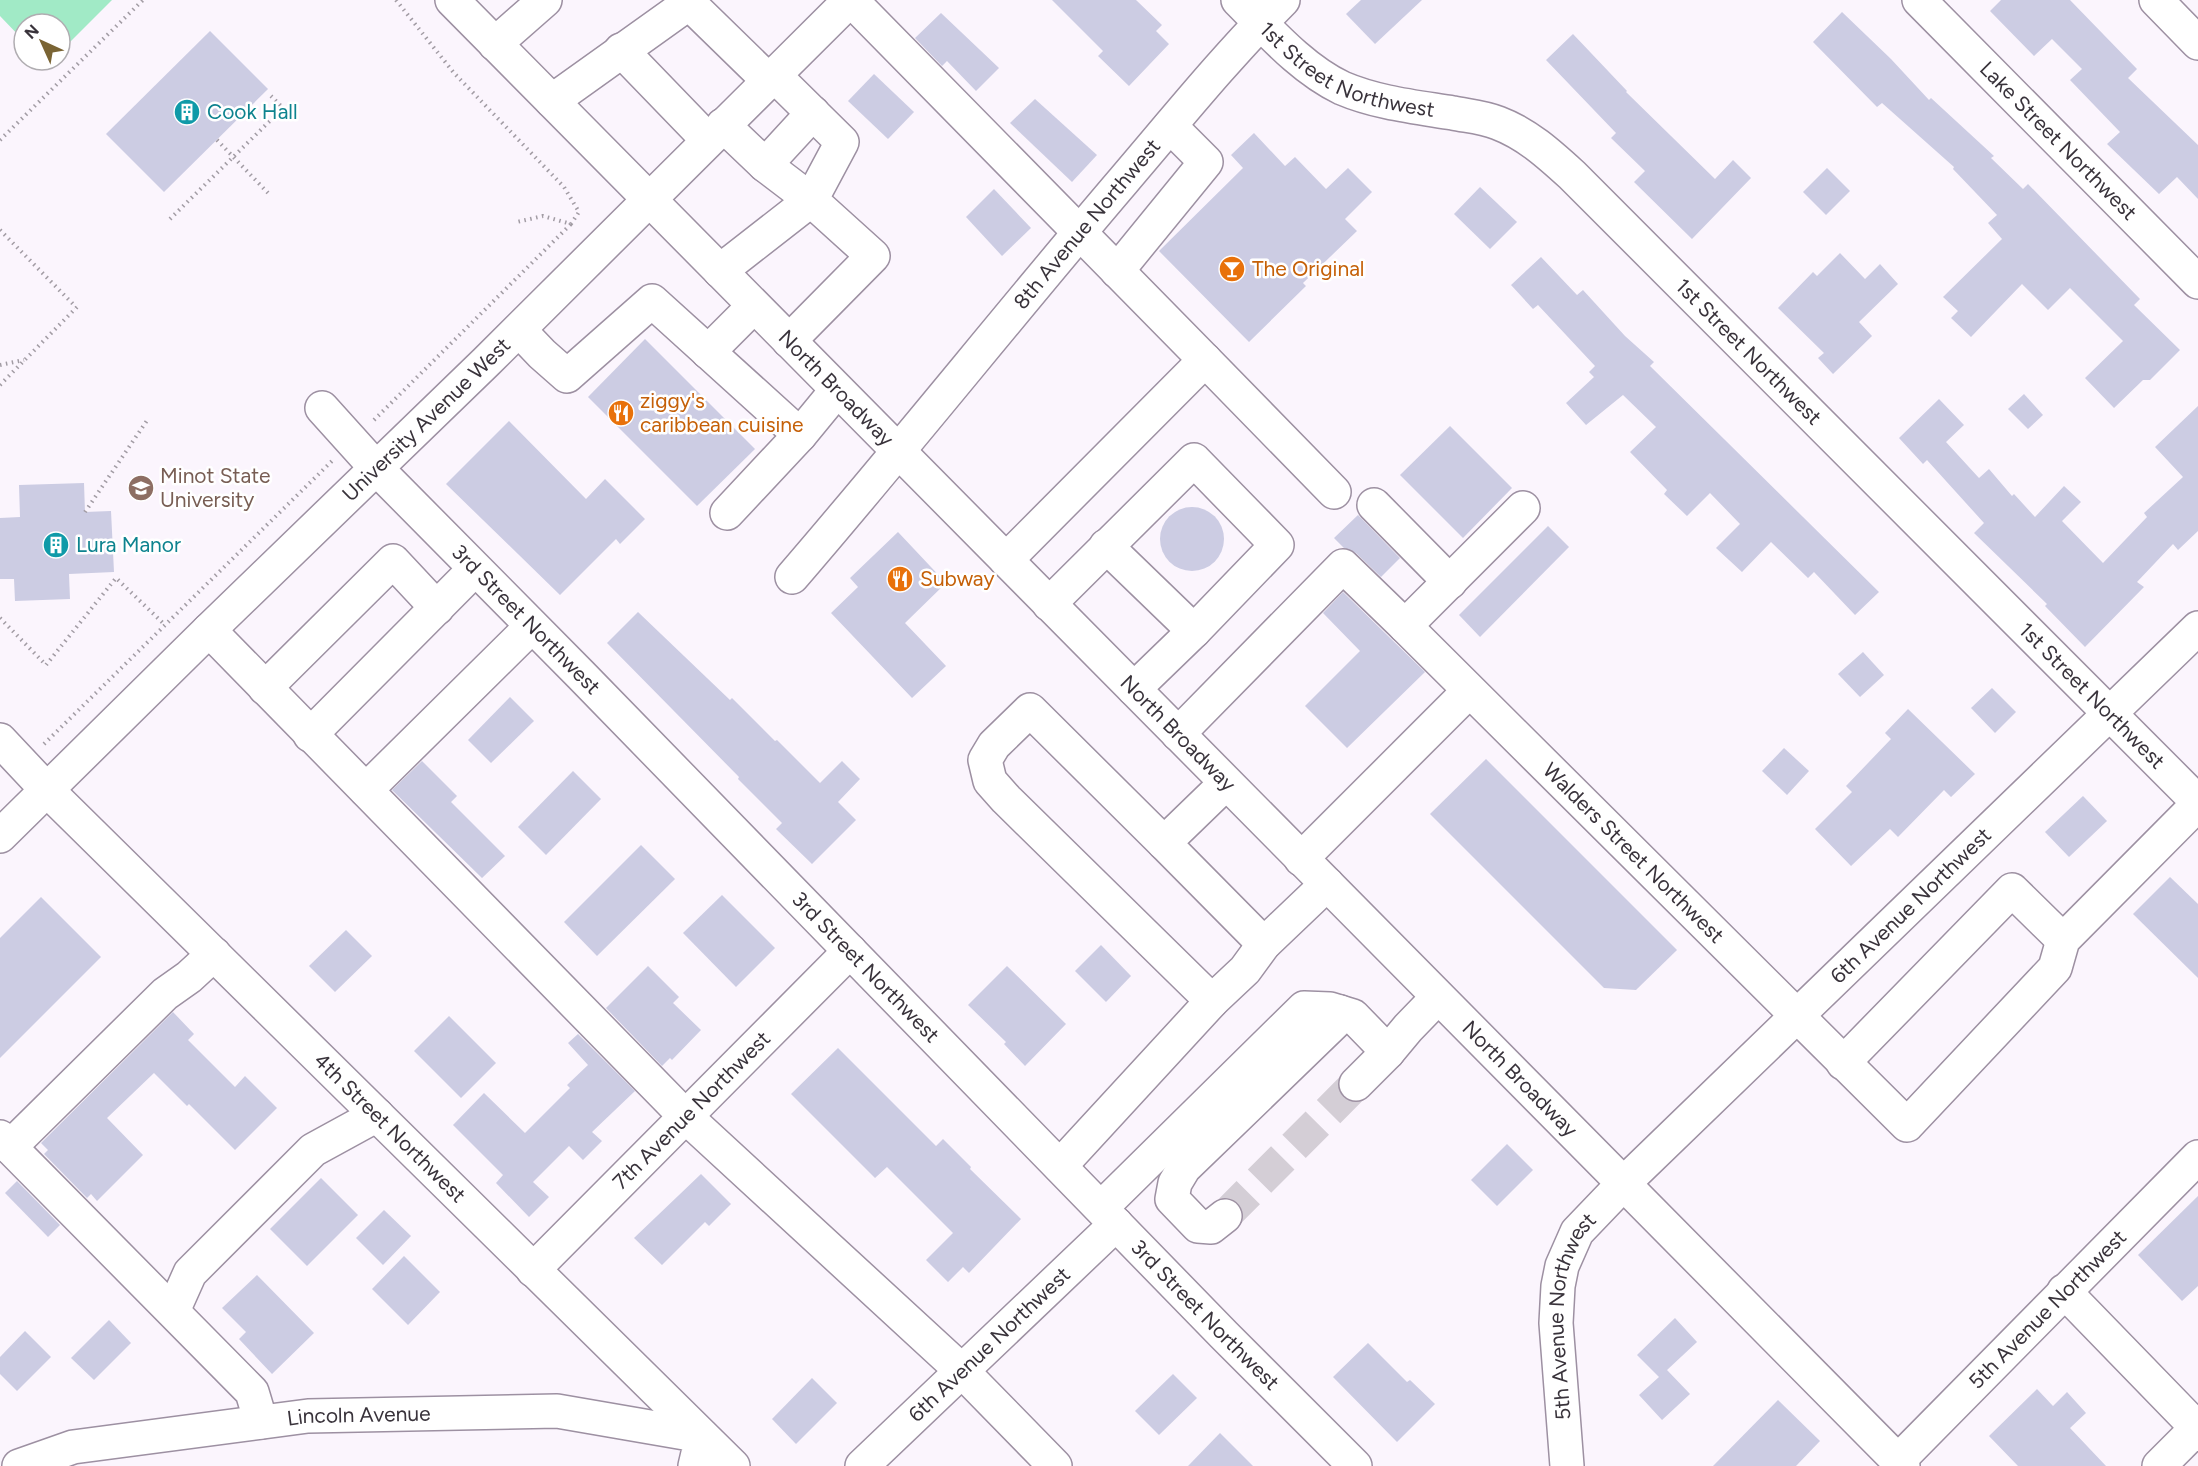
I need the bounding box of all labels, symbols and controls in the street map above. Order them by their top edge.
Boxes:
north arrow [12,12,72,72]
street label: 1st Street Northwest [1255,16,1436,122]
text: N [21,21,43,43]
street label: Lake Street Northwest [1975,56,2142,225]
building icon: Cook Hall [172,97,202,127]
place label: Cook Hall [207,99,298,124]
street label: 8th Avenue Northwest [1008,134,1165,314]
bar icon: The Original [1217,254,1247,284]
place label: The Original [1252,256,1364,281]
street label: 1st Street Northwest [1671,273,1827,430]
street label: North Broadway [774,324,899,451]
street label: University Avenue West [337,332,515,506]
place label: ziggy's caribbean cuisine [640,388,804,437]
restaurant icon: ziggy's caribbean cuisine [606,398,636,428]
place label: Minot State University [160,463,271,512]
school or university icon: Minot State University [126,473,156,503]
building icon: Lura Manor [41,530,71,560]
place label: Lura Manor [76,532,181,557]
street label: 3rd Street Northwest [447,539,606,699]
restaurant icon: Subway [885,564,915,594]
place label: Subway [920,566,994,591]
street label: 1st Street Northwest [2014,617,2170,774]
street label: North Broadway [1115,670,1241,796]
street label: Walders Street Northwest [1538,757,1729,948]
street label: 6th Avenue Northwest [1825,822,1996,988]
street label: 3rd Street Northwest [787,886,945,1047]
street label: North Broadway [1457,1015,1583,1142]
street label: 7th Avenue Northwest [607,1026,775,1194]
street label: 4th Street Northwest [309,1048,471,1208]
street label: 5th Avenue Northwest [1543,1207,1601,1421]
street label: 5th Avenue Northwest [1963,1224,2131,1394]
street label: 3rd Street Northwest [1126,1234,1285,1395]
street label: 6th Avenue Northwest [903,1262,1075,1427]
street label: Lincoln Avenue [285,1401,431,1431]

